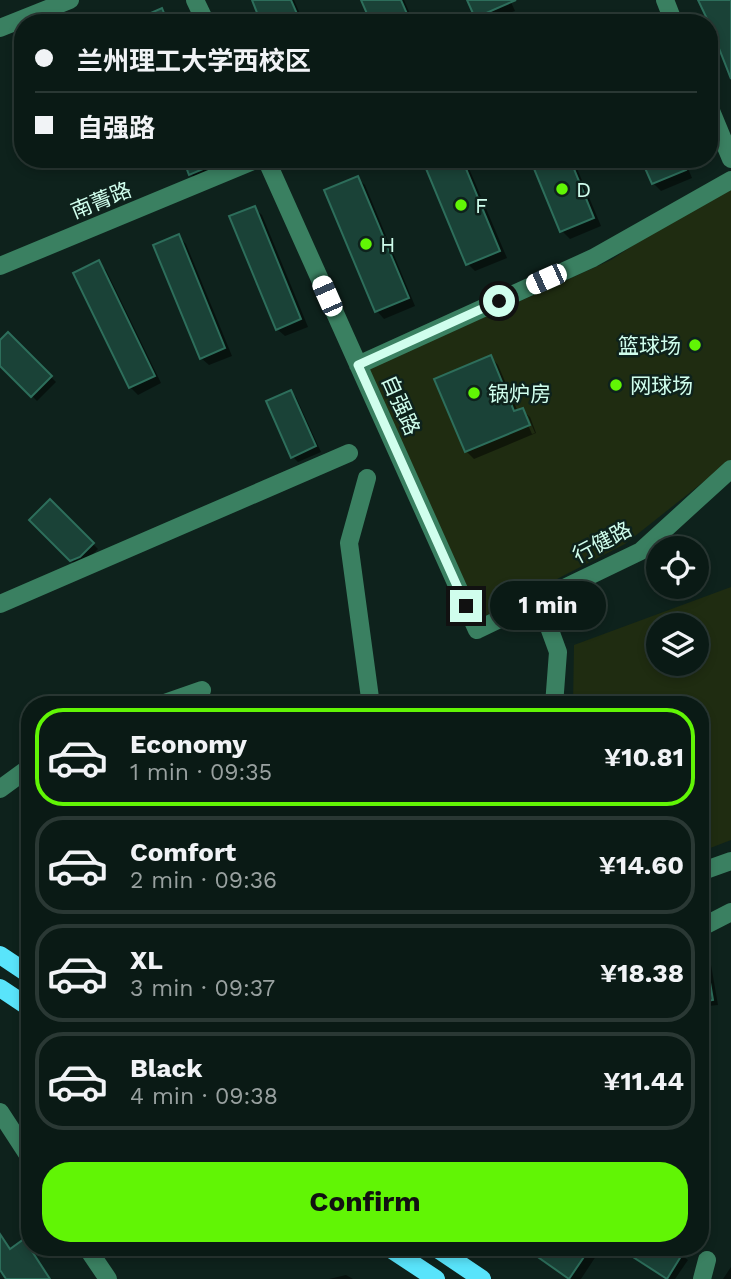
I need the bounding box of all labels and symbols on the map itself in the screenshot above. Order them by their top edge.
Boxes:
street label: 南菁路 [67,177,135,223]
place label: D [576,177,591,202]
marker: D [554,181,570,197]
place label: F [475,193,488,218]
marker: F [453,197,469,213]
place label: H [380,232,395,257]
marker: H [358,236,374,252]
car [523,261,570,297]
car [309,273,346,319]
route start [483,285,515,317]
place label: 篮球场 [618,333,681,358]
marker: 篮球场 [687,337,703,353]
street label: 自强路 [377,371,425,439]
place label: 网球场 [630,373,693,398]
marker: 网球场 [608,377,624,393]
place label: 锅炉房 [488,381,551,406]
marker: 锅炉房 [466,385,482,401]
street label: 行健路 [568,516,636,568]
callout: 1 min [490,582,606,630]
route end [450,590,482,622]

